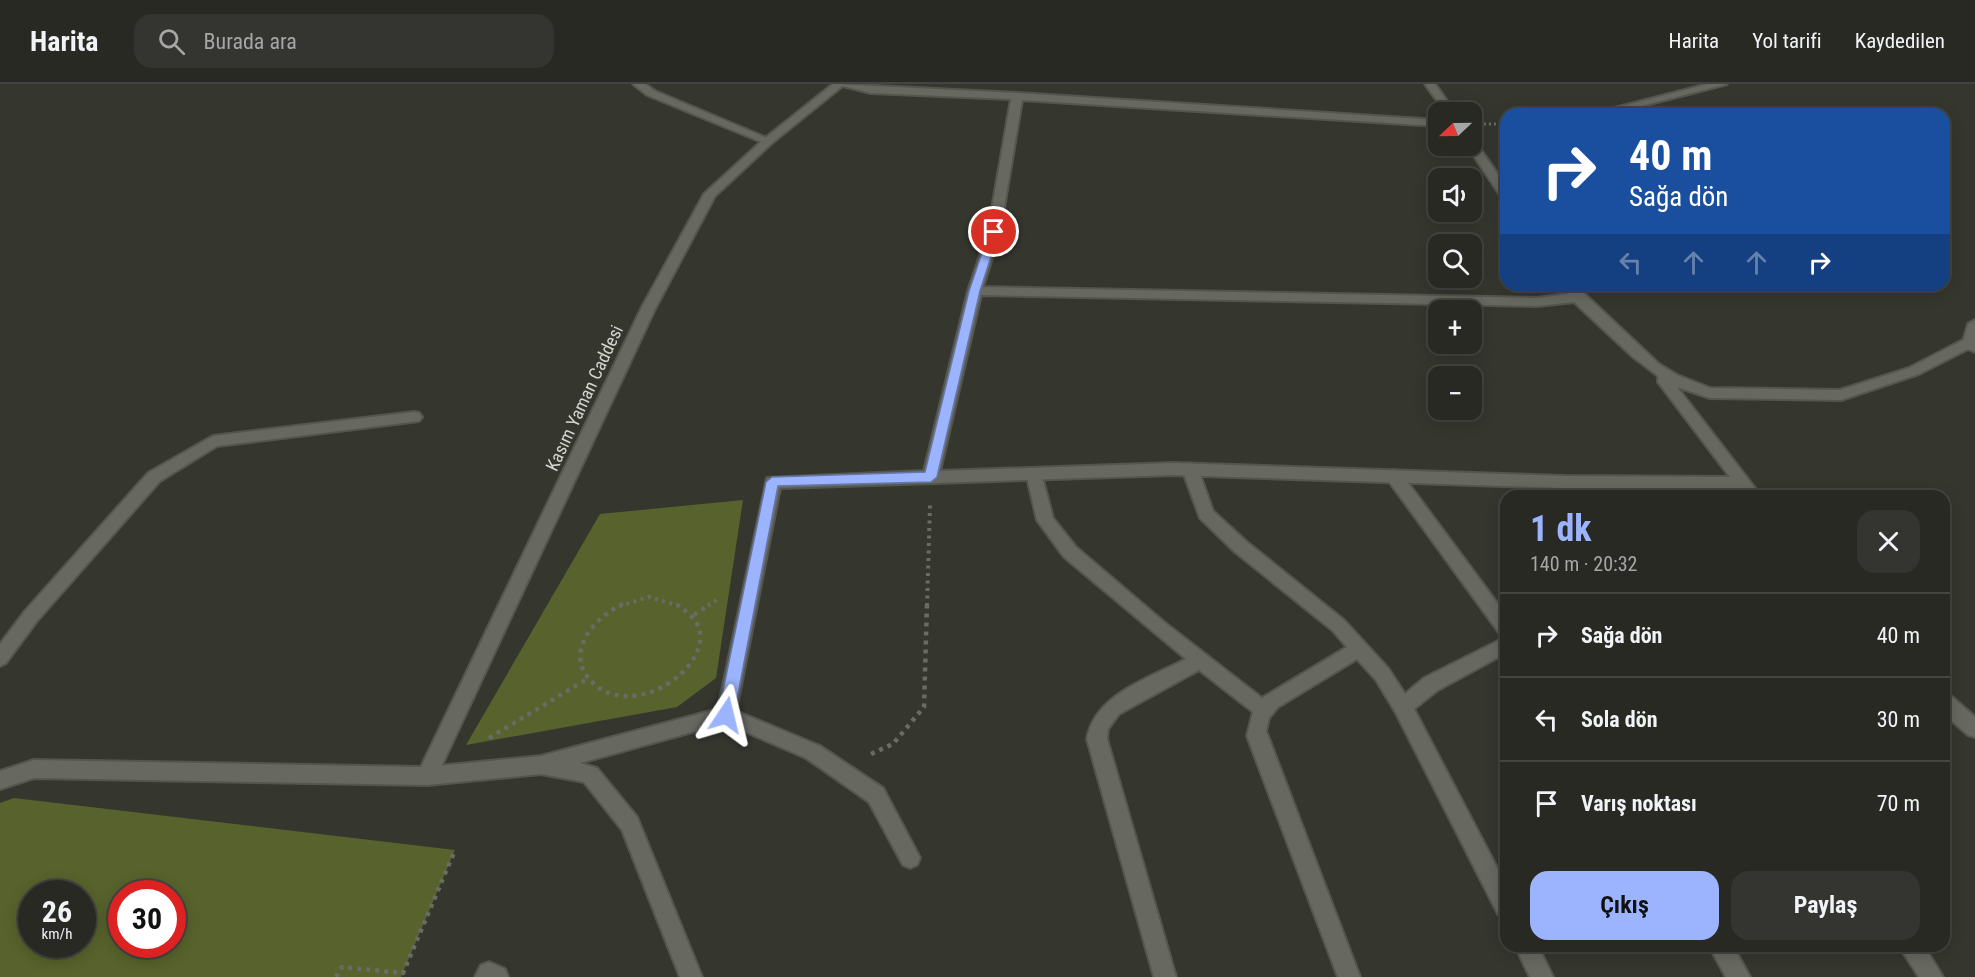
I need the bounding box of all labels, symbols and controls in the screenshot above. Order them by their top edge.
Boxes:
search box [134,14,554,68]
text: Harita [30,25,98,58]
icon: search [155,25,188,58]
text: Burada ara [203,29,297,54]
text: Harita [1669,29,1719,53]
text: Yol tarifi [1752,29,1822,53]
text: Kaydedilen [1855,29,1945,53]
north arrow [1428,102,1482,156]
map controls [1428,102,1482,420]
text: 40 m [1629,131,1712,180]
icon: right [1530,132,1608,210]
button: sound [1428,168,1482,222]
text: Sağa dön [1629,181,1728,213]
pin [968,206,1019,257]
icon: arrive [977,215,1010,248]
button: search [1428,234,1482,288]
icon: left [1614,246,1647,279]
icon: ahead [1677,246,1710,279]
icon: ahead [1740,246,1773,279]
icon: right [1803,246,1836,279]
button: + [1428,300,1482,354]
street label: Kasım Yaman Caddesi [541,322,627,474]
button: − [1428,366,1482,420]
text: 1 dk [1530,508,1592,550]
button: close [1857,510,1920,573]
text: 140 m · 20:32 [1530,552,1637,576]
icon: right [1530,619,1563,652]
text: Sağa dön [1581,623,1662,648]
text: 40 m [1877,623,1920,648]
position arrow [694,683,758,747]
icon: left [1530,703,1563,736]
text: Sola dön [1581,707,1657,732]
text: 30 m [1877,707,1920,732]
icon: arrive [1530,787,1563,820]
text: Varış noktası [1581,791,1697,816]
text: 70 m [1877,791,1920,816]
button: Çıkış [1530,871,1719,940]
button: Paylaş [1731,871,1920,940]
speed limit sign: 30 [108,880,186,958]
text: 26 [42,894,72,929]
text: km/h [42,925,72,943]

